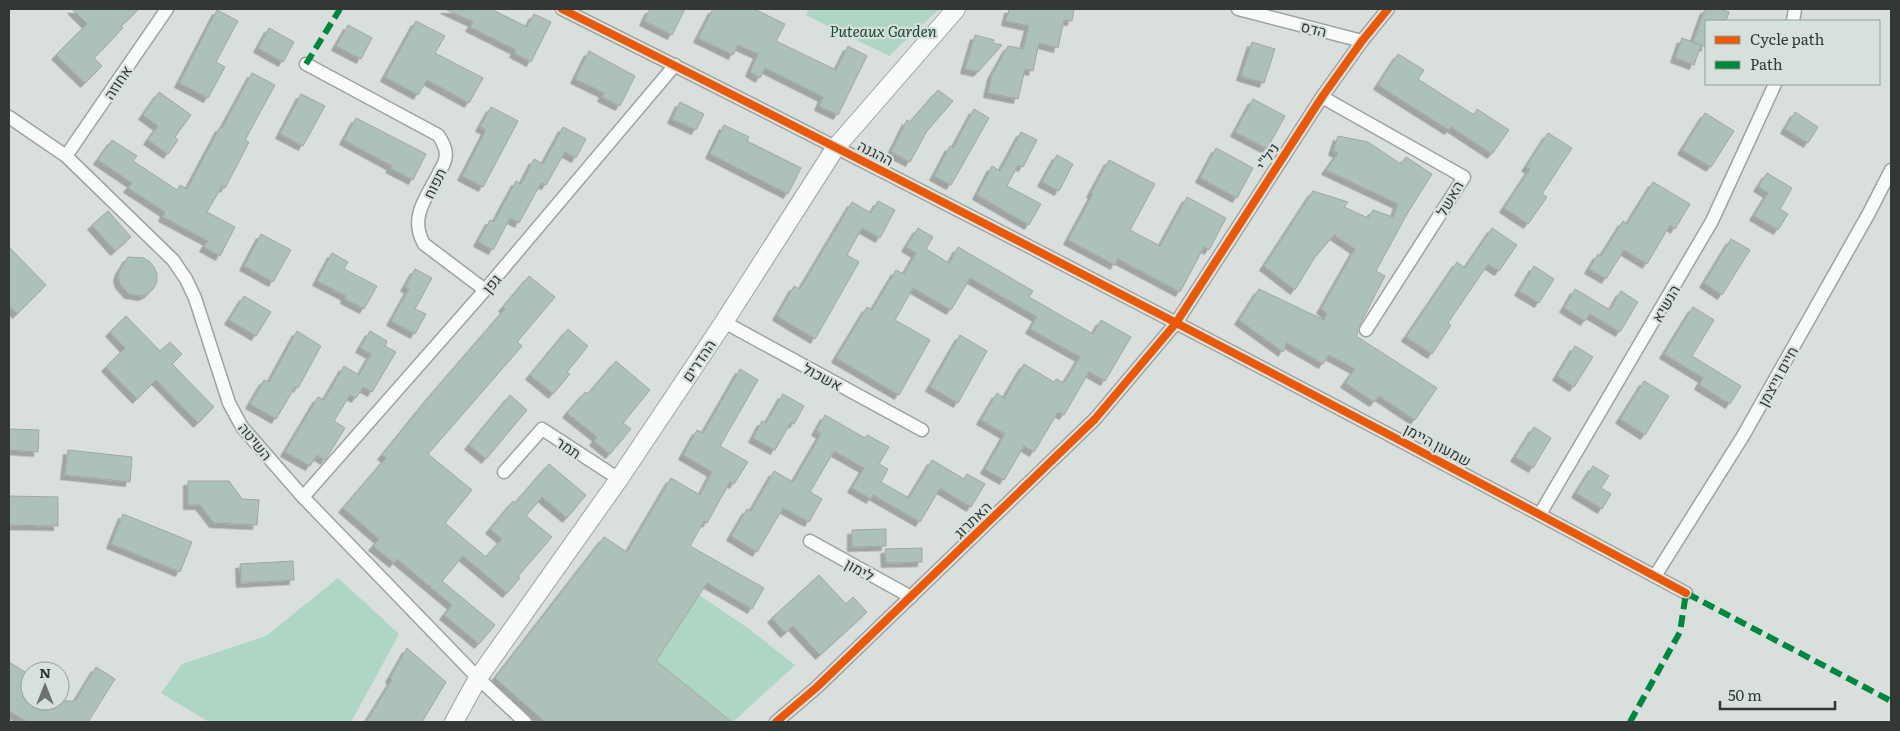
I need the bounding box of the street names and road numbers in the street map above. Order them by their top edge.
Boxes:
street label: הדס [1299,14,1329,42]
street label: אחוזה [97,60,137,104]
street label: ההגנה [854,133,898,171]
street label: ניל"י [1250,138,1284,174]
street label: תפוח [416,163,452,203]
street label: האשל [1430,176,1468,220]
street label: גפן [476,268,506,298]
street label: הנשיא [1645,280,1685,326]
street label: ההדרים [675,334,721,386]
street label: חיים וייצמן [1751,341,1803,411]
street label: אשכול [799,356,847,396]
street label: השיטה [233,417,279,465]
street label: שמעון היימן [1400,417,1476,471]
street label: תמר [552,430,586,464]
street label: האתרוג [948,495,996,543]
street label: לימון [841,552,879,587]

